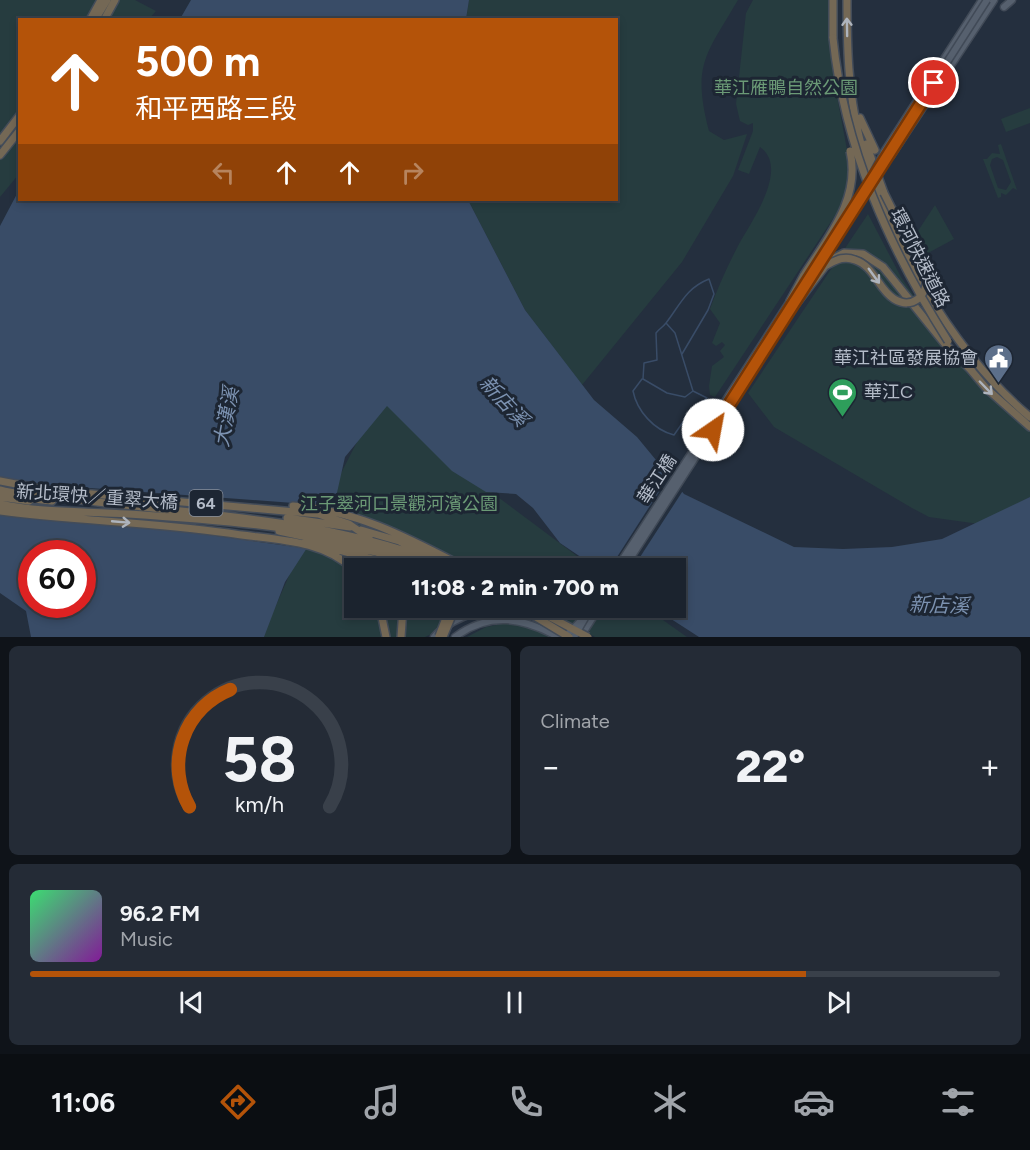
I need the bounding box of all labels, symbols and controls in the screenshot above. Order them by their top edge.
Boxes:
one-way arrow [841,18,853,38]
text: 500 m [135,36,260,87]
icon: ahead [36,42,114,120]
pin [908,57,959,108]
icon: arrive [917,66,950,99]
park label: 華江雁鴨自然公園 [714,77,858,99]
text: 和平西路三段 [135,92,297,125]
icon: left [207,156,240,189]
icon: ahead [270,156,303,189]
icon: ahead [333,156,366,189]
icon: right [396,156,429,189]
street label: 環河快速道路 [886,205,954,311]
one-way arrow [868,268,880,284]
public building icon: 華江社區發展協會 [983,342,1015,384]
place label: 華江社區發展協會 [834,347,978,369]
water label: 新店溪 [475,371,535,433]
sports icon: 華江C [827,376,859,418]
one-way arrow [979,380,994,395]
place label: 華江C [864,381,913,403]
water label: 大漢溪 [209,382,244,449]
position arrow [681,398,745,462]
street label: 華江橋 [633,450,681,508]
street label: 新北環快／重翠大橋 [15,480,179,514]
road number: 64 [190,490,222,516]
park label: 江子翠河口景觀河濱公園 [300,493,498,515]
one-way arrow [111,516,130,527]
speed limit sign: 60 [18,540,96,618]
text: 11:08 · 2 min · 700 m [411,574,619,601]
water label: 新店溪 [909,592,972,618]
text: Climate [541,709,610,733]
text: 58 [223,722,297,797]
text: 22° [735,739,805,793]
text: − [541,747,561,786]
text: + [979,747,1000,786]
text: km/h [235,793,284,818]
text: 96.2 FM [120,900,200,927]
text: Music [120,927,173,951]
icon: previous [175,986,208,1019]
icon: pause [498,986,531,1019]
icon: next [822,986,855,1019]
icon: directions [217,1081,259,1123]
icon: music [361,1081,403,1123]
icon: phone [505,1081,547,1123]
icon: climate [649,1081,691,1123]
icon: car [793,1081,835,1123]
icon: filters [937,1081,979,1123]
text: 11:06 [51,1086,115,1119]

